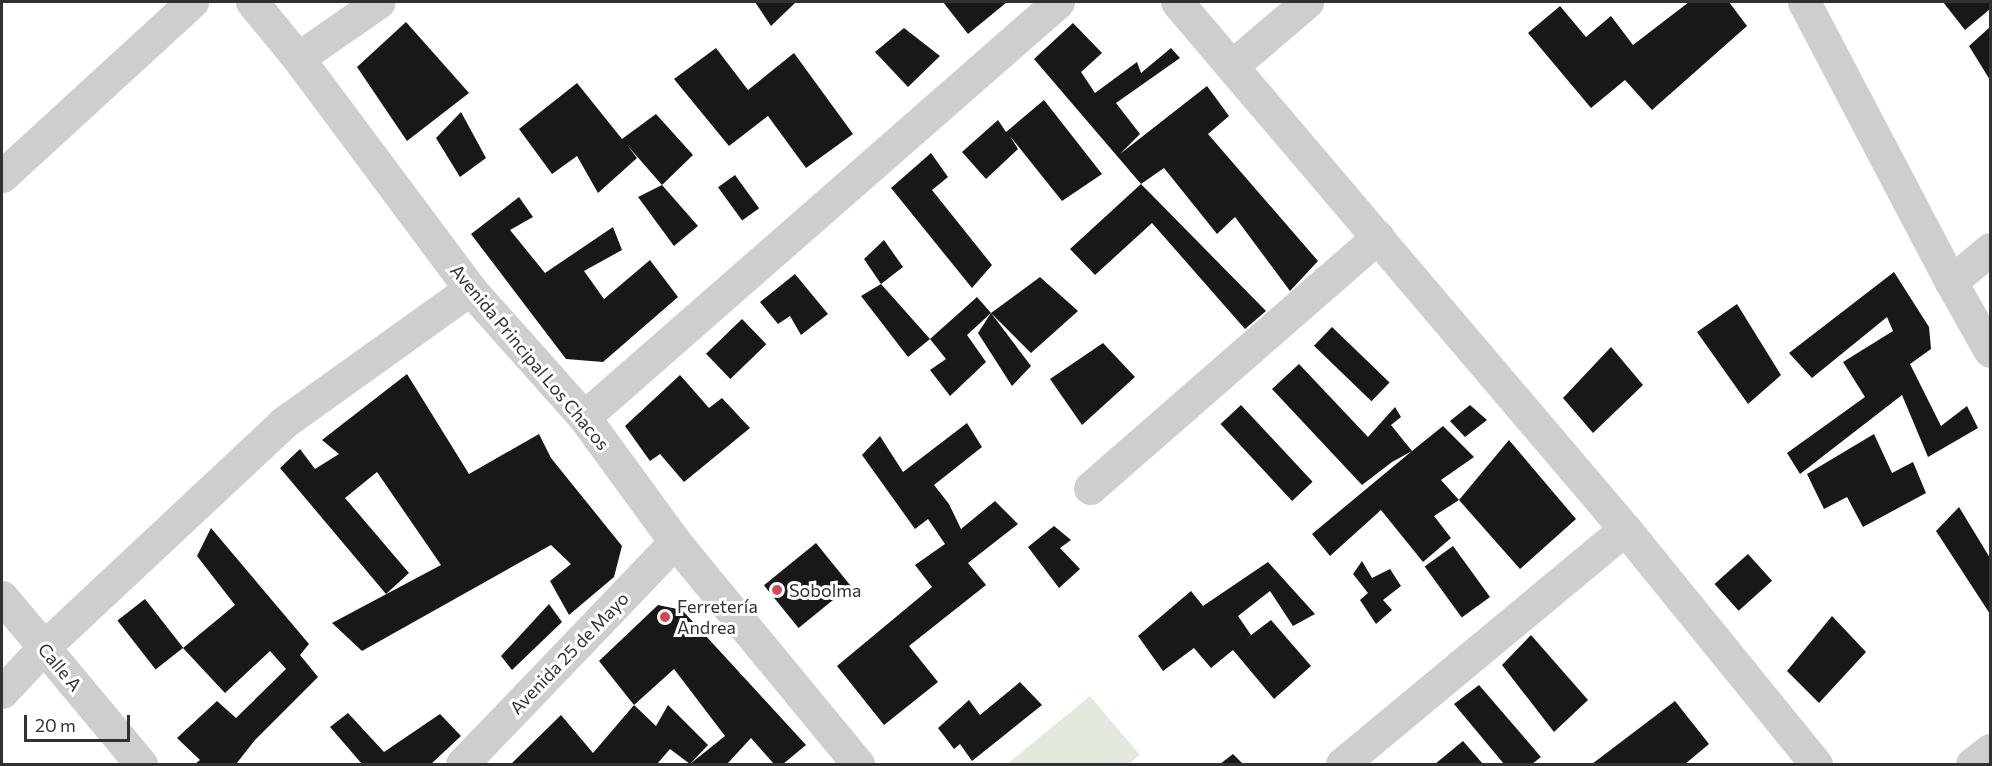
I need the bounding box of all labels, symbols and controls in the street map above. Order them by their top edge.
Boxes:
street label: Avenida Principal Los Chacos [446,260,614,454]
place label: Sobolma [789,579,861,601]
marker: Sobolma [770,583,784,597]
street label: Avenida 25 de Mayo [505,587,633,719]
place label: Ferretería Andrea [677,596,758,638]
marker: Ferretería Andrea [658,610,672,624]
street label: Calle A [34,639,86,695]
scale bar [27,703,134,741]
text: 20 m [35,714,76,736]

